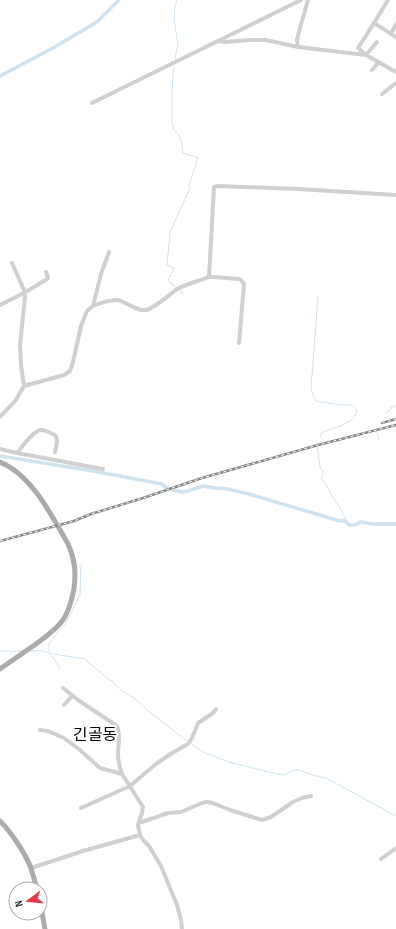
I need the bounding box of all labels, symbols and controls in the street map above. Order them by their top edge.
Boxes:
district label: 긴골동 [73,726,117,745]
north arrow [8,881,48,921]
text: N [12,899,26,908]

